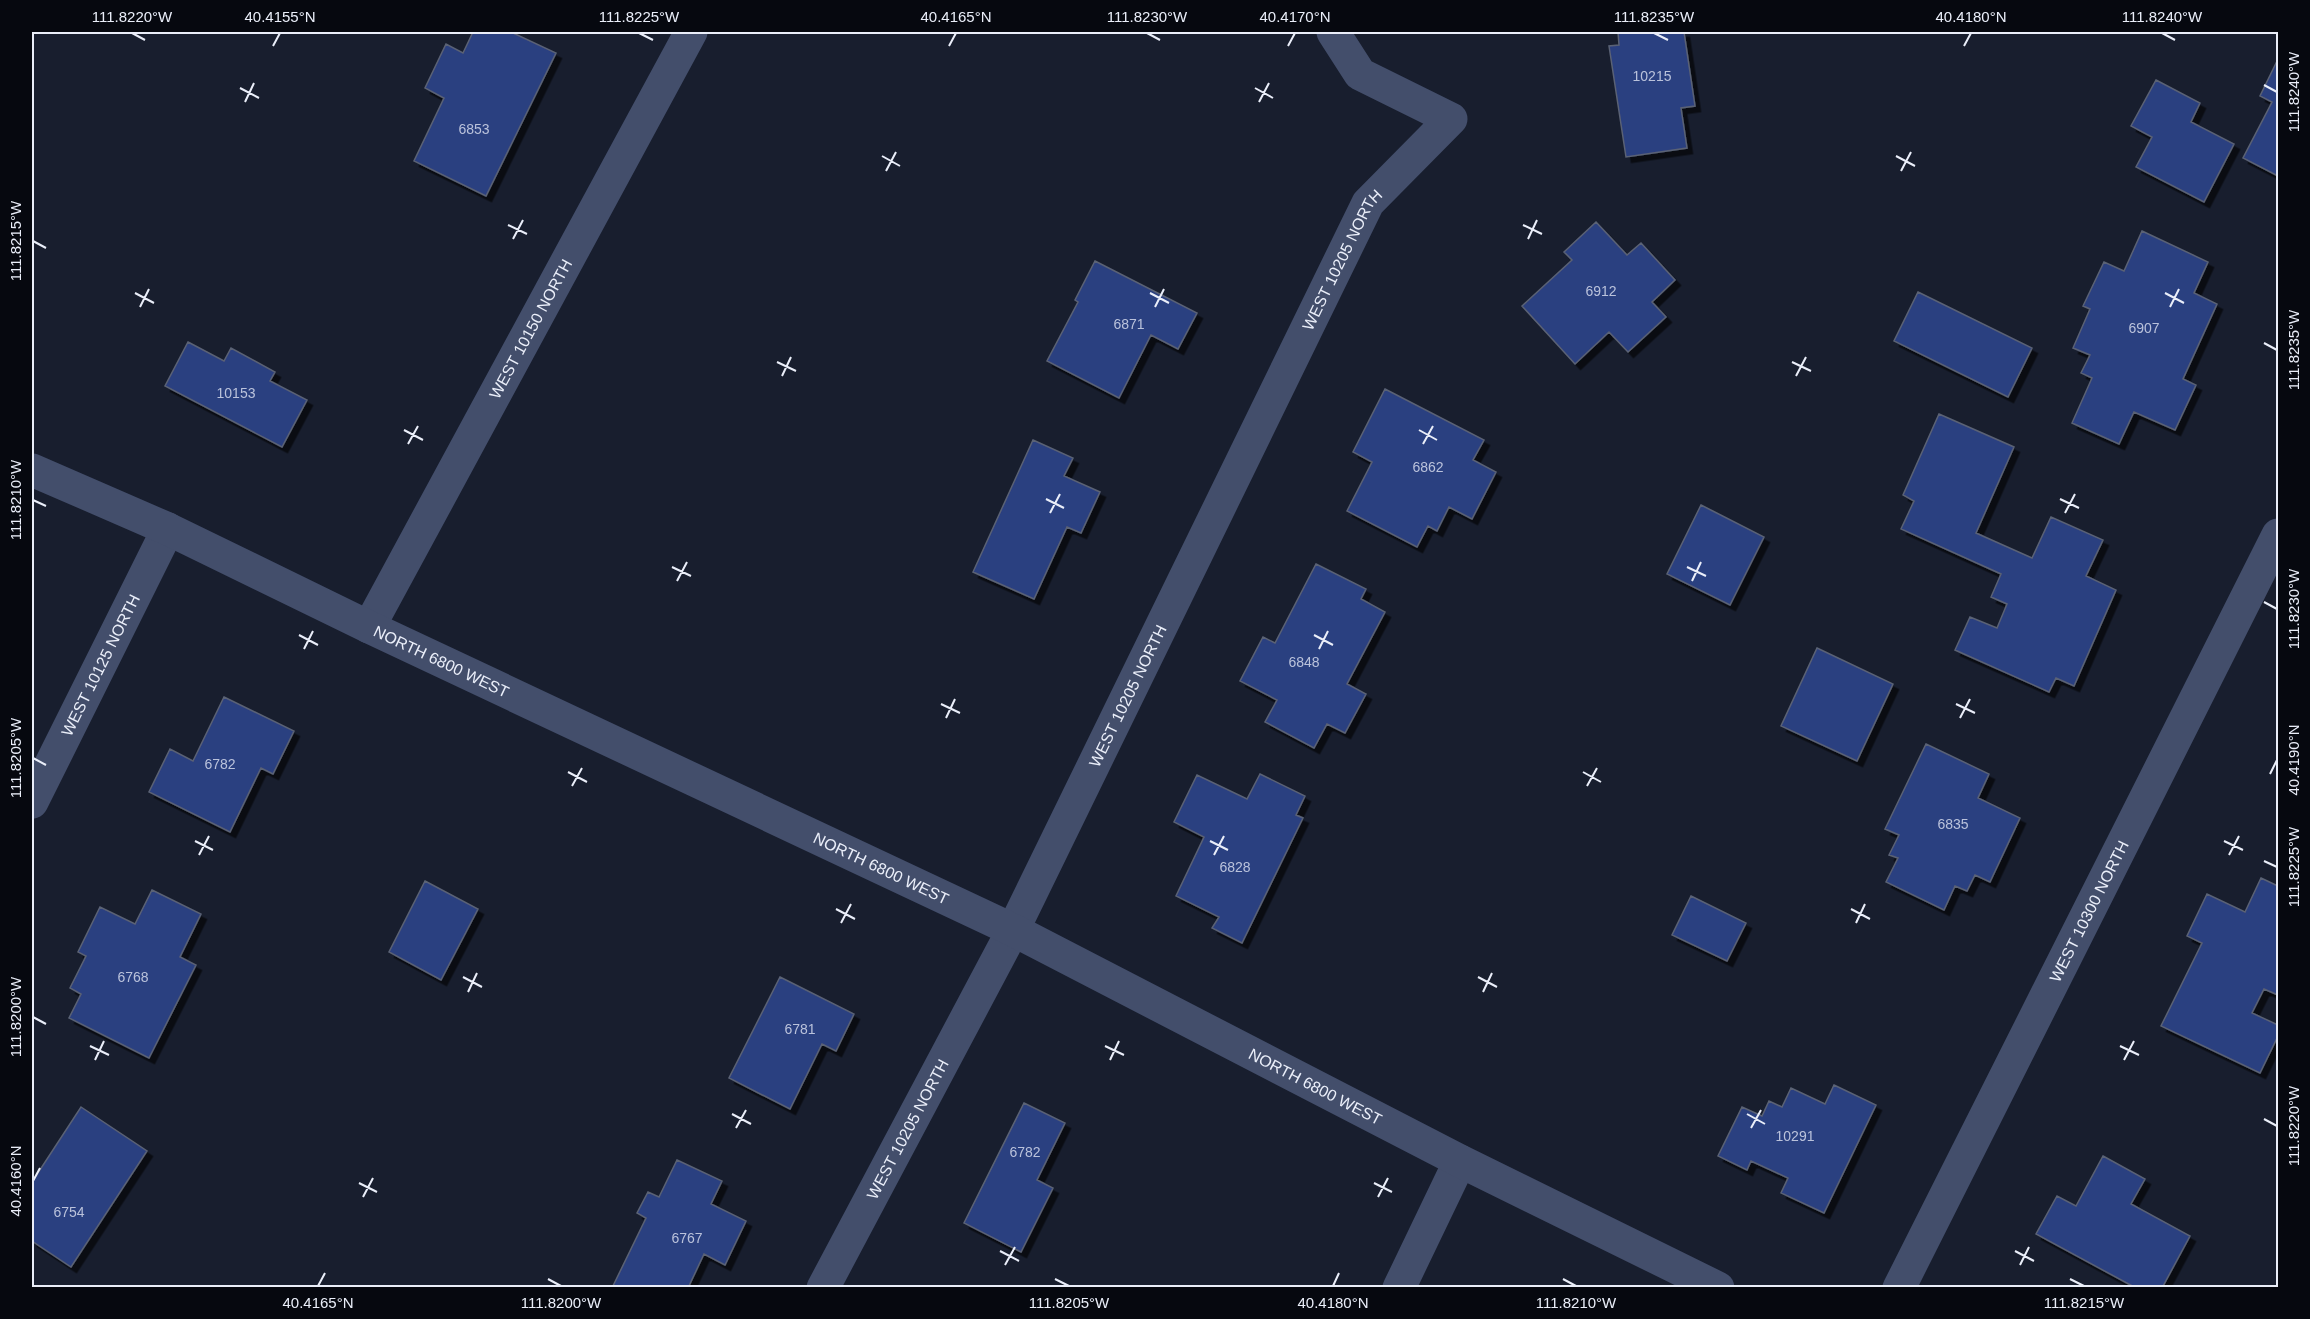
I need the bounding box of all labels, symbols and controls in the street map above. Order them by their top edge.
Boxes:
text: 111.8220°W [92,8,173,25]
text: 40.4155°N [244,8,316,25]
text: 111.8225°W [599,8,680,25]
text: 40.4165°N [920,8,992,25]
text: 111.8230°W [1107,8,1188,25]
text: 40.4170°N [1259,8,1331,25]
text: 111.8235°W [1614,8,1695,25]
text: 40.4180°N [1935,8,2007,25]
text: 111.8240°W [2122,8,2203,25]
text: 111.8240°W [2285,51,2302,132]
house number: 10215 [1633,68,1672,84]
house number: 6853 [458,121,490,137]
street label: WEST 10205 NORTH [1299,186,1385,333]
text: 111.8215°W [7,200,24,281]
street label: WEST 10150 NORTH [486,256,575,402]
house number: 6912 [1585,283,1617,299]
text: 111.8235°W [2285,309,2302,390]
house number: 6871 [1113,316,1145,332]
house number: 6907 [2128,320,2160,336]
house number: 10153 [217,385,256,401]
text: 111.8210°W [7,459,24,540]
house number: 6862 [1412,459,1444,475]
text: 111.8230°W [2285,568,2302,649]
street label: WEST 10125 NORTH [58,591,143,739]
street label: NORTH 6800 WEST [371,622,512,700]
street label: WEST 10205 NORTH [1086,622,1169,770]
house number: 6848 [1288,654,1320,670]
text: 111.8205°W [7,717,24,798]
text: 40.4190°N [2285,724,2302,796]
house number: 6782 [204,756,236,772]
house number: 6835 [1937,816,1969,832]
text: 111.8225°W [2285,826,2302,907]
street label: NORTH 6800 WEST [811,829,952,907]
street label: WEST 10300 NORTH [2046,838,2131,985]
house number: 6828 [1219,859,1251,875]
house number: 6768 [117,969,149,985]
text: 111.8200°W [7,976,24,1057]
house number: 6781 [784,1021,816,1037]
street label: NORTH 6800 WEST [1246,1045,1385,1128]
street label: WEST 10205 NORTH [863,1056,951,1202]
text: 111.8220°W [2285,1085,2302,1166]
house number: 10291 [1776,1128,1815,1144]
house number: 6782 [1009,1144,1041,1160]
text: 40.4160°N [7,1145,24,1217]
house number: 6754 [53,1204,85,1220]
house number: 6767 [671,1230,703,1246]
text: 40.4165°N [282,1294,354,1311]
text: 111.8200°W [521,1294,602,1311]
text: 111.8205°W [1029,1294,1110,1311]
text: 40.4180°N [1297,1294,1369,1311]
text: 111.8210°W [1536,1294,1617,1311]
text: 111.8215°W [2044,1294,2125,1311]

